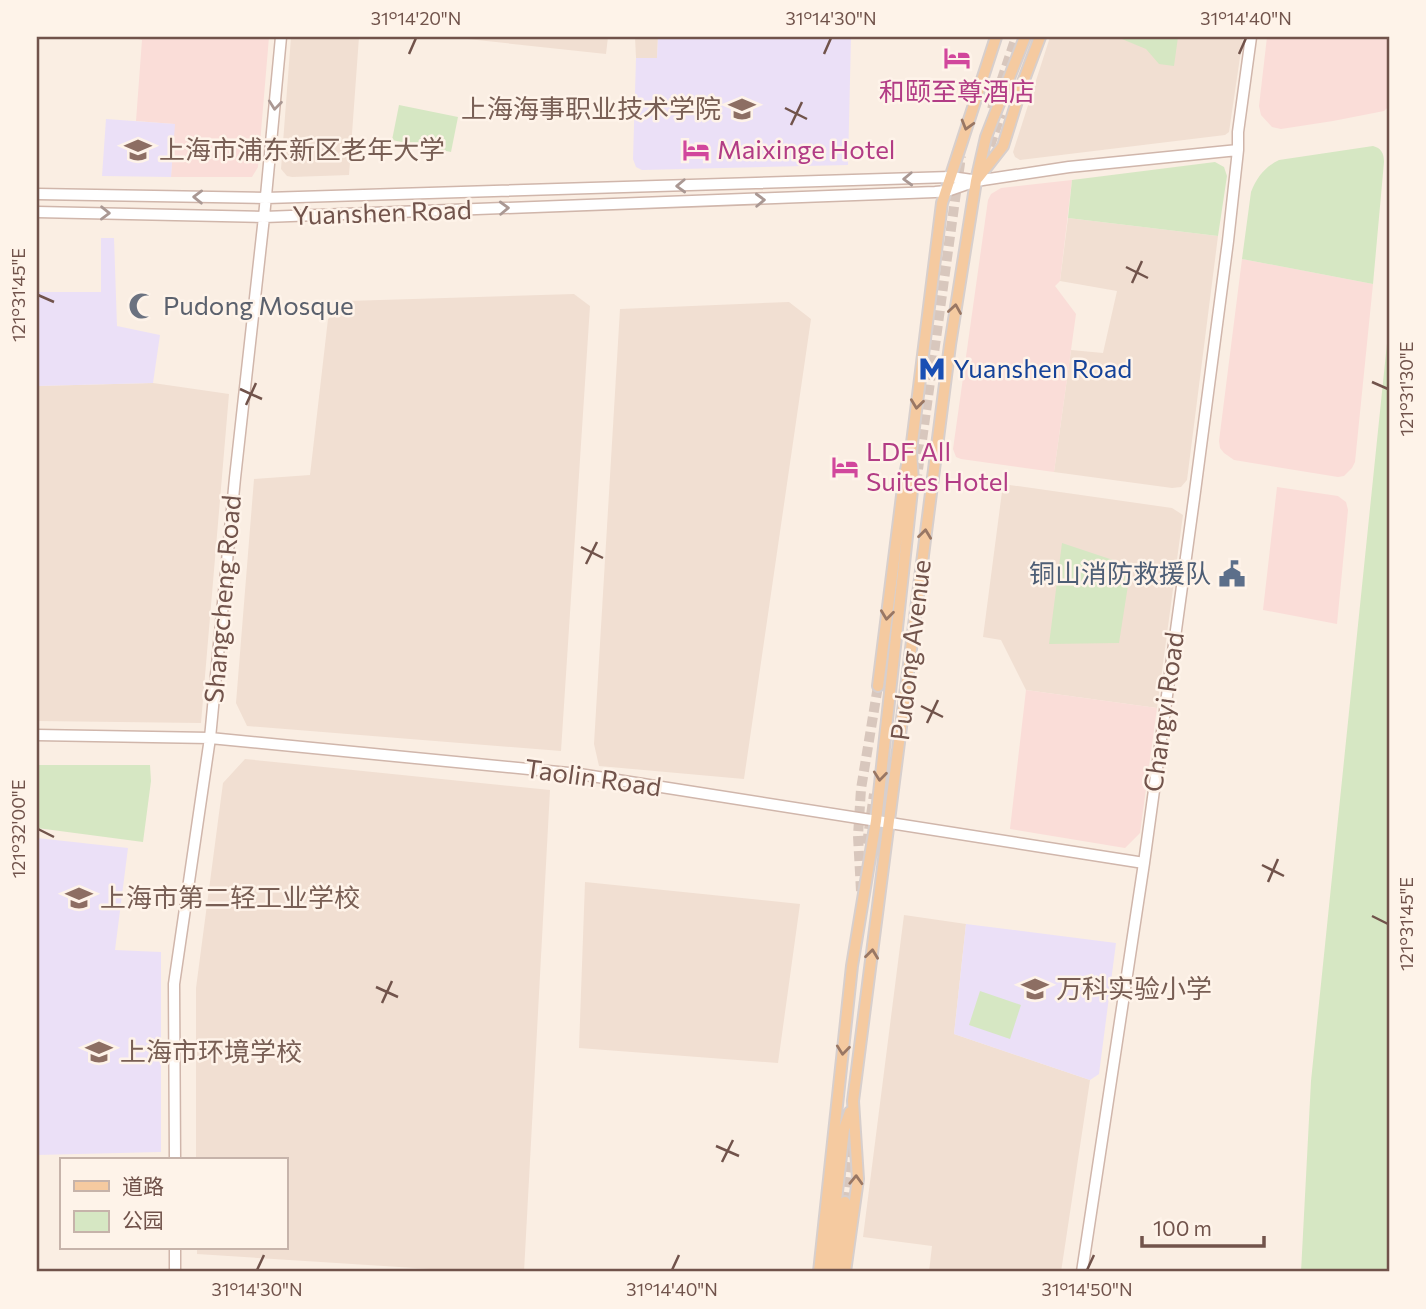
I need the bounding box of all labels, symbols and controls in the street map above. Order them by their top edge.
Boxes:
text: 31°14'20"N [371,7,461,29]
text: 31°14'30"N [786,7,876,29]
text: 31°14'40"N [1200,7,1292,29]
hotel icon: 和颐至尊酒店 [942,43,972,73]
place label: 和颐至尊酒店 [879,75,1035,106]
place label: 上海海事职业技术学院 [461,92,721,123]
school or university icon: 上海海事职业技术学院 [727,94,757,124]
one-way arrow [268,99,283,110]
one-way arrow [960,119,975,131]
place label: 上海市浦东新区老年大学 [159,133,445,164]
place label: Maixinge Hotel [717,133,895,164]
school or university icon: 上海市浦东新区老年大学 [123,135,153,165]
hotel icon: Maixinge Hotel [681,135,711,165]
one-way arrow [903,171,913,187]
one-way arrow [675,179,686,194]
one-way arrow [192,189,202,205]
one-way arrow [755,192,766,207]
street label: Yuanshen Road [292,193,472,230]
one-way arrow [499,201,510,216]
one-way arrow [100,206,111,221]
text: 121°31'45"E [7,248,29,342]
place label: Pudong Mosque [163,289,354,320]
mosque icon: Pudong Mosque [127,291,157,321]
one-way arrow [947,303,962,315]
text: 121°31'30"E [1395,342,1417,436]
place label: Yuanshen Road [953,352,1132,383]
metro station icon: Yuanshen Road [917,354,947,384]
one-way arrow [909,398,924,410]
place label: LDF All Suites Hotel [866,435,1009,496]
hotel icon: LDF All Suites Hotel [830,452,860,482]
street label: Shangcheng Road [197,494,246,704]
one-way arrow [917,528,932,540]
place label: 铜山消防救援队 [1029,557,1211,588]
street label: Pudong Avenue [883,558,936,742]
public building icon: 铜山消防救援队 [1217,559,1247,589]
one-way arrow [879,609,894,621]
street label: Changyi Road [1136,630,1189,794]
street label: Taolin Road [523,752,663,801]
one-way arrow [873,770,888,782]
text: 121°32'00"E [7,780,29,878]
text: 121°31'45"E [1395,877,1417,971]
place label: 上海市第二轻工业学校 [100,881,360,912]
school or university icon: 上海市第二轻工业学校 [64,883,94,913]
one-way arrow [865,948,880,960]
place label: 万科实验小学 [1056,972,1212,1003]
school or university icon: 万科实验小学 [1020,974,1050,1004]
place label: 上海市环境学校 [120,1035,302,1066]
school or university icon: 上海市环境学校 [84,1037,114,1067]
one-way arrow [836,1044,851,1056]
legend [60,1158,287,1250]
text: 道路 [122,1173,164,1198]
one-way arrow [849,1174,864,1185]
scale bar [1142,1204,1265,1248]
text: 公园 [122,1207,164,1232]
text: 100 m [1153,1215,1212,1240]
text: 31°14'30"N [212,1278,302,1300]
text: 31°14'40"N [626,1278,718,1300]
text: 31°14'50"N [1041,1278,1133,1300]

